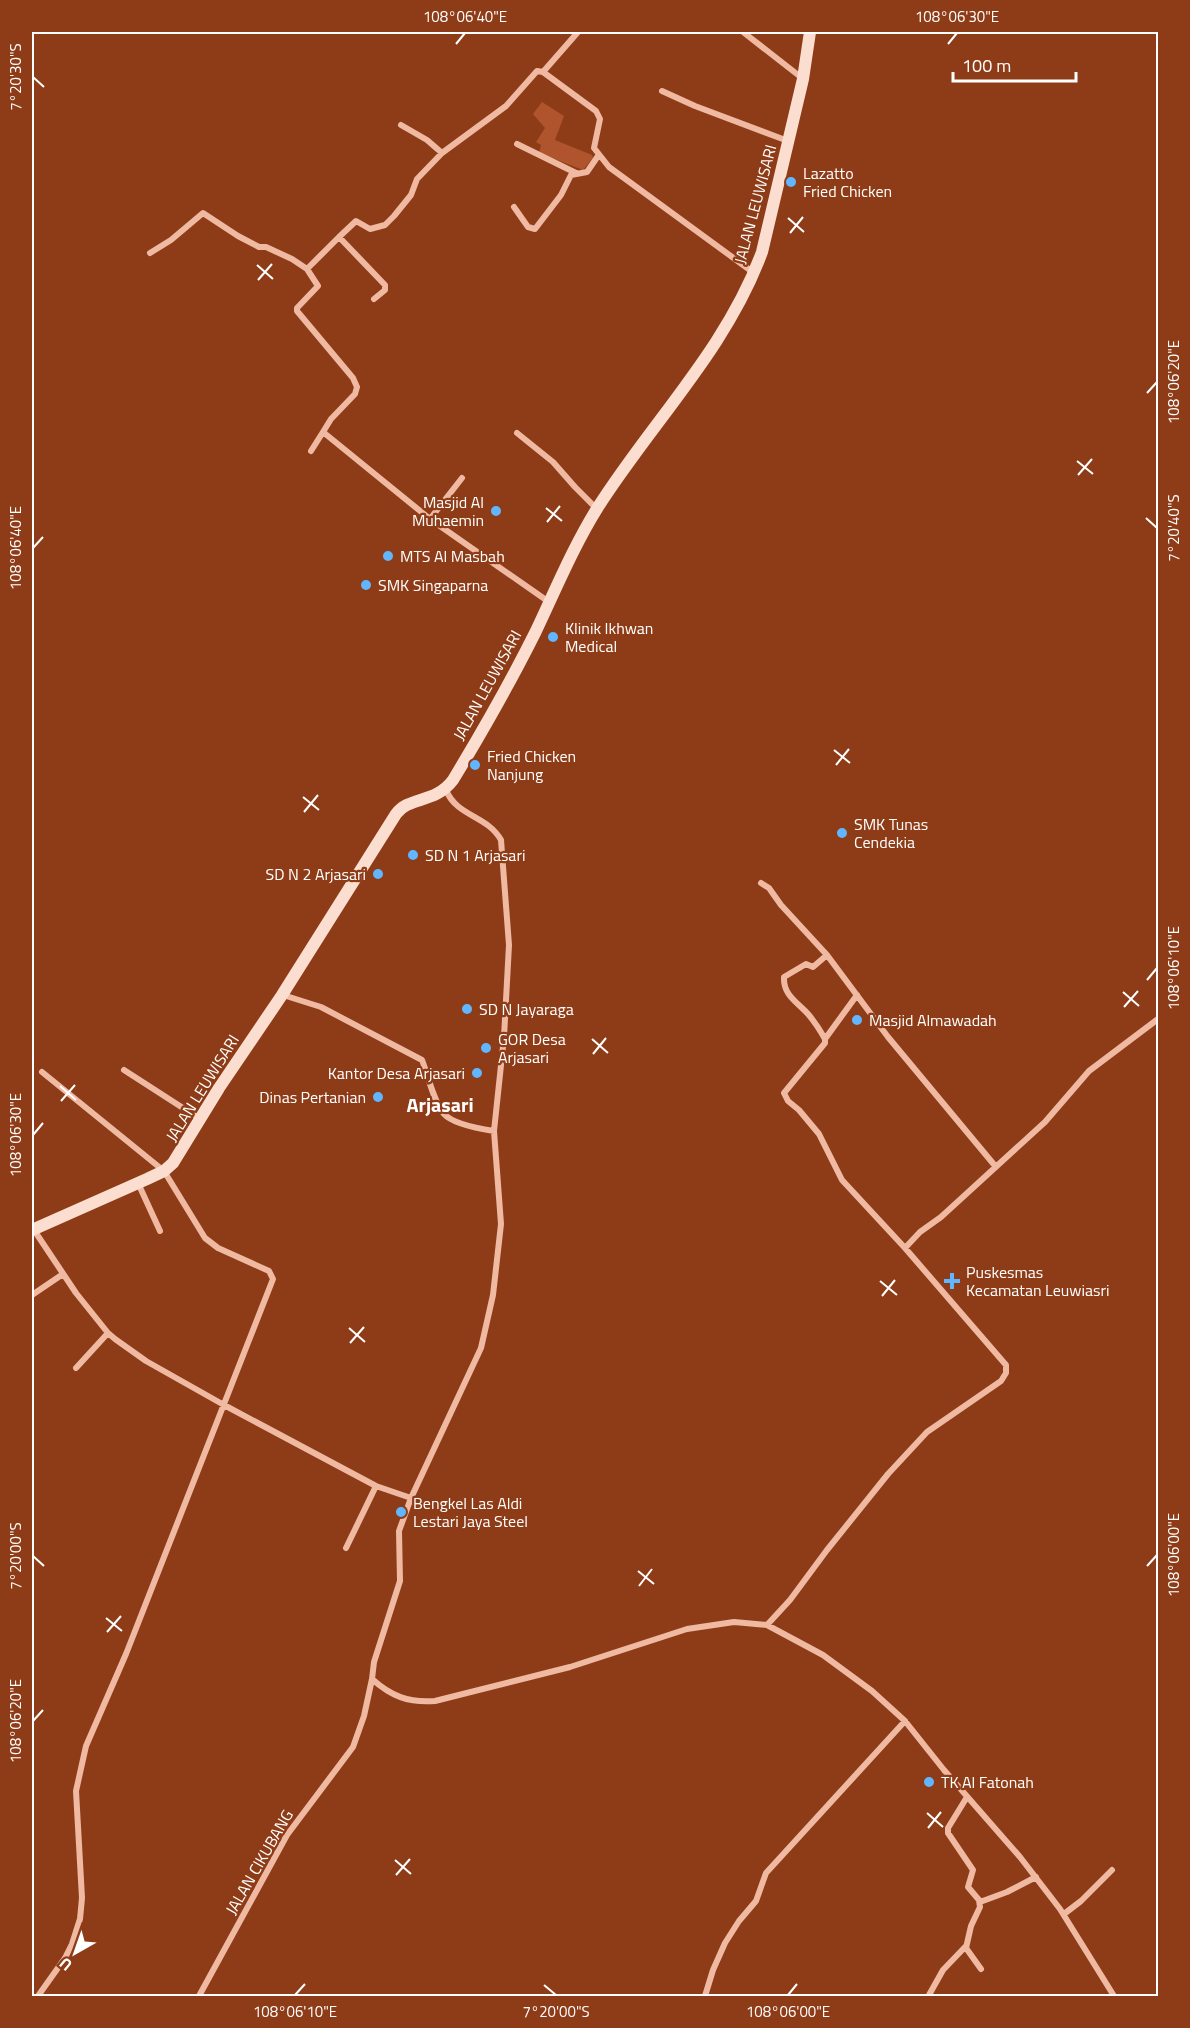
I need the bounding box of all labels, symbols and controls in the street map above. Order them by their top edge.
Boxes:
text: 108°06'40"E [423,5,507,28]
text: 108°06'30"E [915,5,999,28]
text: 7°20'30"S [4,43,27,111]
scale bar [953,45,1076,83]
text: 100 m [962,52,1011,79]
street label: JALAN LEUWISARI [728,142,782,266]
place label: Lazatto Fried Chicken [803,161,892,203]
marker: Lazatto Fried Chicken [784,175,798,189]
text: 108°06'20"E [1162,340,1185,424]
place label: Masjid Al Muhaemin [412,490,484,532]
text: 7°20'40"S [1162,494,1185,562]
marker: Masjid Al Muhaemin [489,504,503,518]
text: 108°06'40"E [4,506,27,590]
place label: MTS Al Masbah [400,544,505,568]
marker: MTS Al Masbah [381,549,395,563]
place label: SMK Singaparna [378,573,488,597]
marker: SMK Singaparna [359,578,373,592]
place label: Klinik Ikhwan Medical [565,616,653,658]
street label: JALAN LEUWISARI [447,626,527,744]
marker: Klinik Ikhwan Medical [546,630,560,644]
place label: Fried Chicken Nanjung [487,744,576,786]
marker: Fried Chicken Nanjung [468,758,482,772]
place label: SMK Tunas Cendekia [854,812,928,854]
marker: SMK Tunas Cendekia [835,826,849,840]
place label: SD N 1 Arjasari [425,843,525,867]
marker: SD N 1 Arjasari [406,848,420,862]
place label: SD N 2 Arjasari [266,862,366,886]
marker: SD N 2 Arjasari [371,867,385,881]
text: 108°06'10"E [1162,926,1185,1010]
place label: SD N Jayaraga [479,997,574,1021]
marker: SD N Jayaraga [460,1002,474,1016]
place label: Masjid Almawadah [869,1008,997,1032]
marker: Masjid Almawadah [850,1013,864,1027]
place label: GOR Desa Arjasari [498,1027,566,1069]
street label: JALAN LEUWISARI [159,1030,245,1146]
marker: GOR Desa Arjasari [479,1041,493,1055]
place label: Kantor Desa Arjasari [328,1061,465,1085]
marker: Kantor Desa Arjasari [470,1066,484,1080]
place label: Dinas Pertanian [259,1085,366,1109]
district label: Arjasari [406,1089,474,1120]
marker: Dinas Pertanian [371,1090,385,1104]
text: 108°06'30"E [4,1093,27,1177]
place label: Puskesmas Kecamatan Leuwiasri [966,1260,1109,1302]
marker: Puskesmas Kecamatan Leuwiasri [943,1272,961,1290]
place label: Bengkel Las Aldi Lestari Jaya Steel [413,1491,528,1533]
marker: Bengkel Las Aldi Lestari Jaya Steel [394,1505,408,1519]
text: 108°06'00"E [1162,1513,1185,1597]
text: 7°20'00"S [4,1522,27,1590]
text: 108°06'20"E [4,1679,27,1763]
place label: TK Al Fatonah [941,1770,1034,1794]
marker: TK Al Fatonah [922,1775,936,1789]
street label: JALAN CIKUBANG [219,1805,299,1919]
north arrow [45,1923,105,1983]
text: U [54,1952,77,1977]
text: 108°06'10"E [253,2000,337,2023]
text: 7°20'00"S [522,2000,590,2023]
text: 108°06'00"E [746,2000,830,2023]

